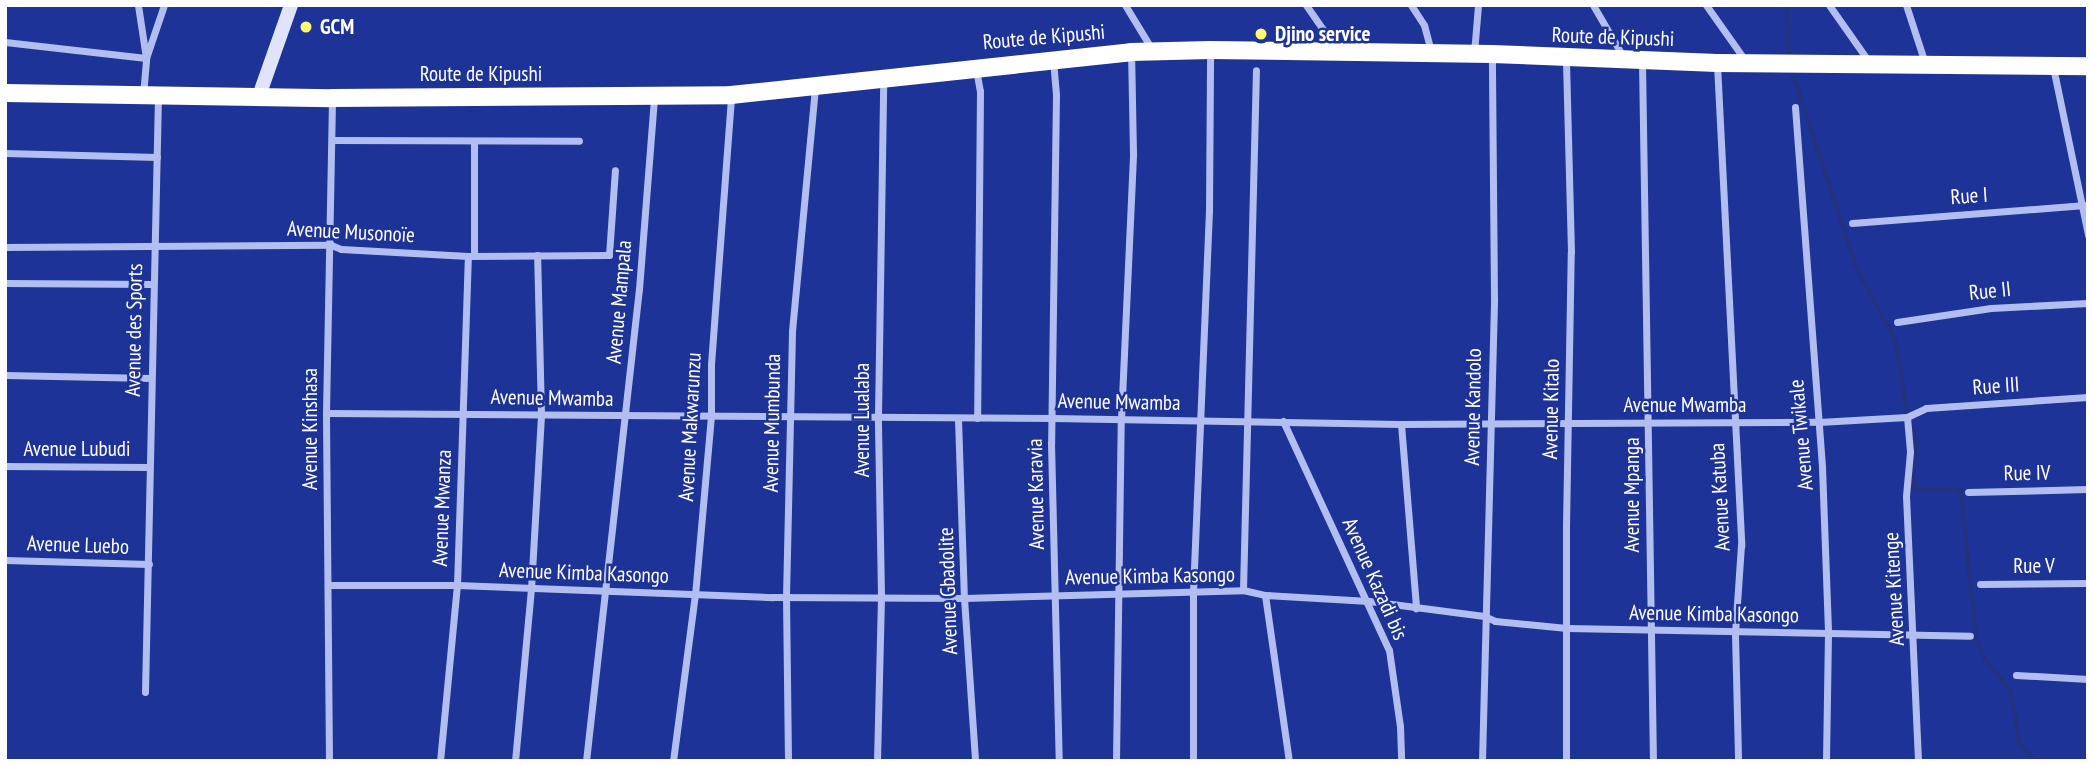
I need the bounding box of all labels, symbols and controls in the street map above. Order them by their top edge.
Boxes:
place label: GCM [320,14,354,40]
marker: GCM [298,19,314,35]
street label: Route de Kipushi [982,19,1106,55]
place label: Djino service [1275,21,1370,47]
street label: Route de Kipushi [1551,22,1675,52]
marker: Djino service [1253,26,1269,42]
street label: Route de Kipushi [420,61,542,87]
street label: Rue I [1950,182,1988,210]
street label: Avenue Musonoïe [287,216,415,248]
street label: Avenue Mampala [601,239,637,365]
street label: Avenue des Sports [120,263,148,397]
street label: Rue II [1968,276,2012,306]
street label: Avenue Kandolo [1459,348,1487,466]
street label: Avenue Makwarunzu [674,352,706,502]
street label: Avenue Mumbunda [758,353,786,493]
street label: Avenue Kitalo [1538,358,1564,460]
street label: Avenue Lualaba [849,363,875,477]
street label: Avenue Kinshasa [297,368,323,490]
street label: Rue III [1972,372,2020,400]
street label: Avenue Twikale [1784,378,1818,492]
street label: Avenue Mwamba [490,384,614,412]
street label: Avenue Mwamba [1057,388,1181,416]
street label: Avenue Mwamba [1624,392,1746,418]
street label: Avenue Lubudi [24,436,130,462]
street label: Avenue Mpanga [1619,437,1645,553]
street label: Avenue Karavia [1022,438,1050,550]
street label: Avenue Katuba [1705,442,1735,552]
street label: Avenue Mwanza [427,449,457,567]
street label: Rue IV [2003,460,2051,486]
street label: Avenue Kazadi bis [1337,514,1413,644]
street label: Avenue Gbadolite [933,527,963,655]
street label: Avenue Luebo [27,531,129,559]
street label: Avenue Kitenge [1878,532,1910,646]
street label: Rue V [2013,553,2055,579]
street label: Avenue Kimba Kasongo [499,557,669,589]
street label: Avenue Kimba Kasongo [1065,562,1235,590]
street label: Avenue Kimba Kasongo [1629,600,1799,628]

